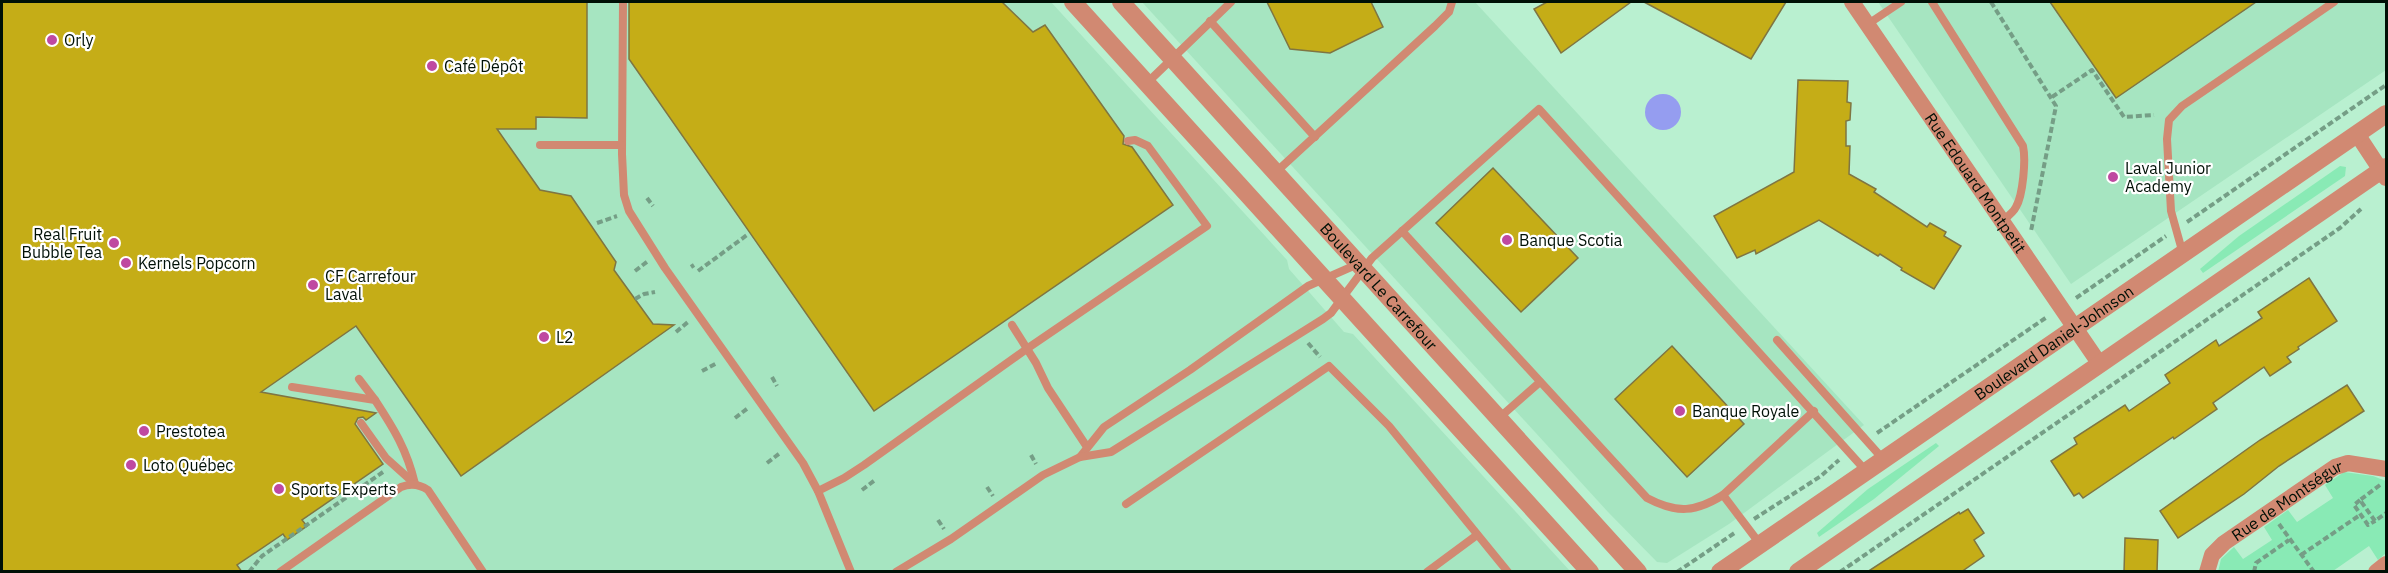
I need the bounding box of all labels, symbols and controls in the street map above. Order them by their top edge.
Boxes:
place label: Orly [64,30,93,50]
marker: Orly [45,33,59,47]
place label: Café Dépôt [444,56,524,76]
marker: Café Dépôt [425,59,439,73]
street label: Rue Edouard Montpetit [1921,109,2031,257]
place label: Laval Junior Academy [2125,158,2211,196]
marker: Laval Junior Academy [2106,170,2120,184]
street label: Boulevard Le Carrefour [1316,219,1442,354]
place label: Real Fruit Bubble Tea [22,224,102,262]
place label: Banque Scotia [1519,230,1623,250]
marker: Banque Scotia [1500,233,1514,247]
marker: Real Fruit Bubble Tea [107,236,121,250]
place label: Kernels Popcorn [138,253,256,273]
marker: Kernels Popcorn [119,256,133,270]
place label: CF Carrefour Laval [325,266,416,304]
marker: CF Carrefour Laval [306,278,320,292]
street label: Boulevard Daniel-Johnson [1970,281,2137,404]
place label: L2 [556,327,574,347]
marker: L2 [537,330,551,344]
place label: Banque Royale [1692,401,1800,421]
marker: Banque Royale [1673,404,1687,418]
place label: Prestotea [156,421,226,441]
marker: Prestotea [137,424,151,438]
place label: Loto Québec [143,455,233,475]
street label: Rue de Montségur [2228,455,2345,545]
marker: Loto Québec [124,458,138,472]
place label: Sports Experts [291,479,397,499]
marker: Sports Experts [272,482,286,496]

